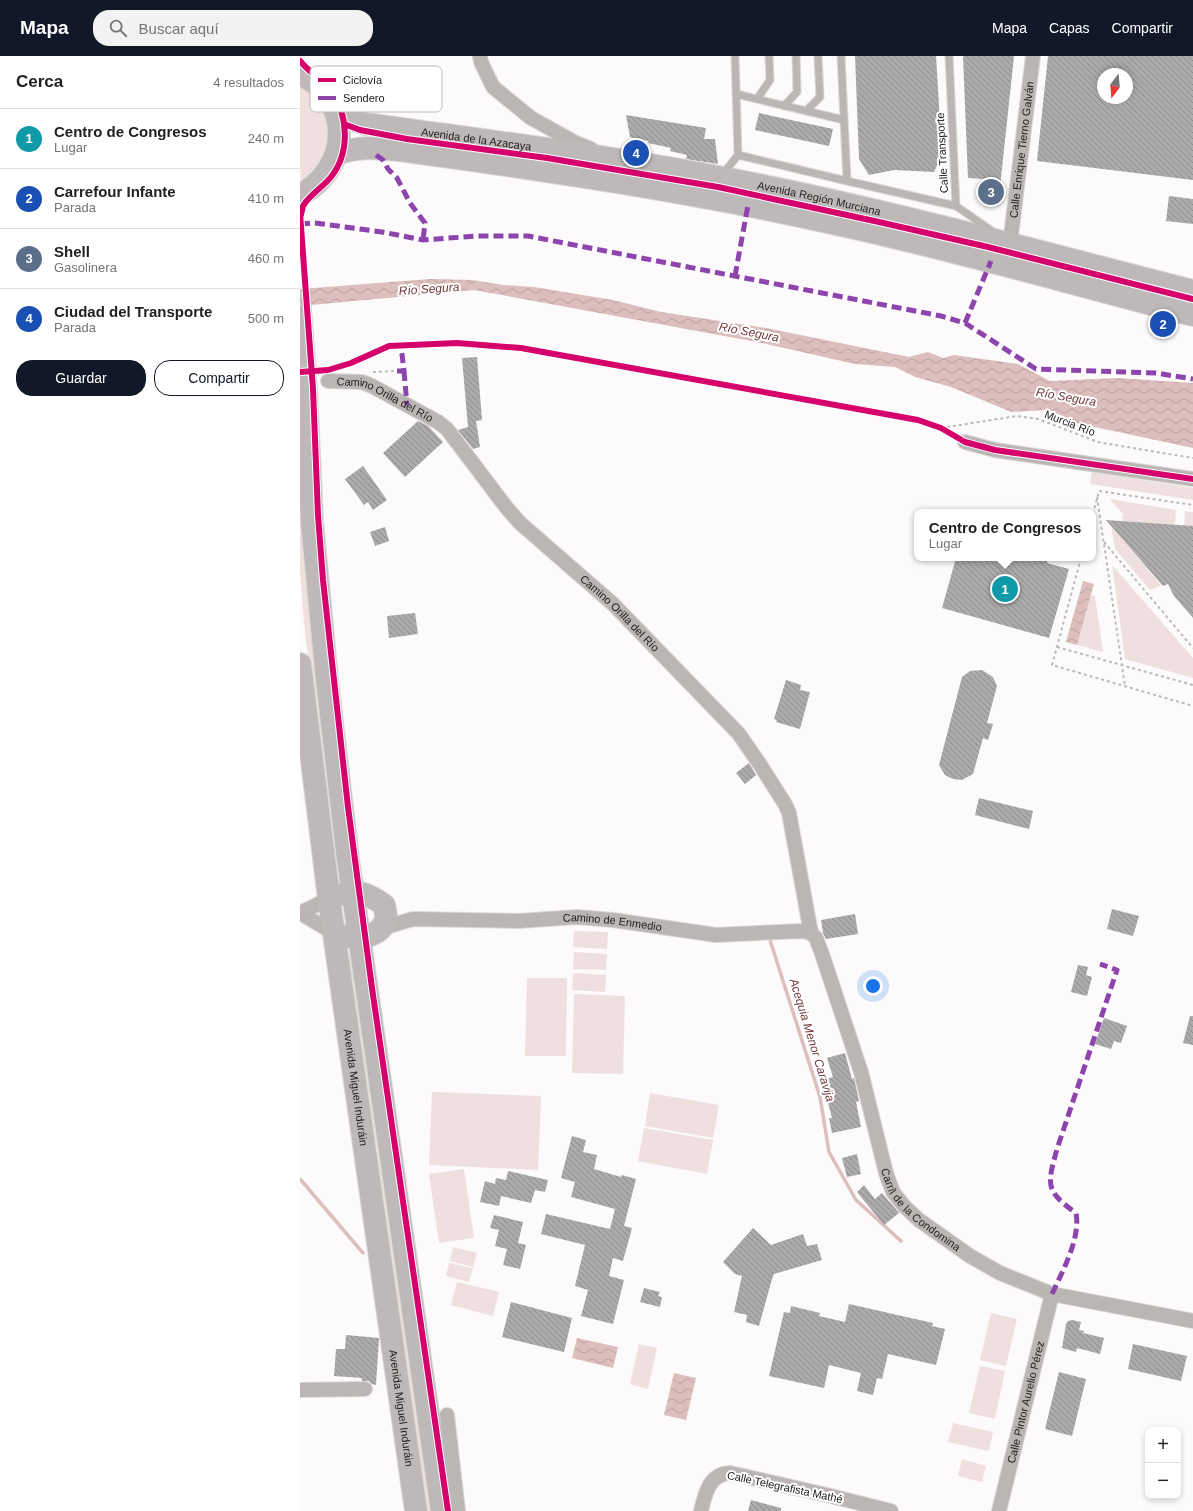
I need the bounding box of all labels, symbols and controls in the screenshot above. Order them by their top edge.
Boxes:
search box [93,10,373,46]
text: Mapa [20,17,69,38]
icon: search [107,17,129,39]
text: Buscar aquí [139,20,219,37]
text: Mapa [992,20,1027,36]
text: Capas [1049,20,1090,36]
text: Compartir [1112,20,1173,36]
legend [310,66,442,112]
north arrow [1097,68,1133,104]
text: Cerca [16,72,63,91]
text: Ciclovía [343,74,383,86]
text: 4 resultados [213,75,284,90]
street label: Calle Enrique Tierno Galván [1007,81,1036,219]
text: Sendero [343,92,385,104]
street label: Calle Transporte [934,112,950,194]
text: Centro de Congresos [54,123,207,140]
street label: Avenida de la Azacaya [420,126,533,153]
text: 1 [25,131,33,146]
text: 240 m [248,131,284,146]
pin: 4 [623,138,649,168]
text: Lugar [54,140,87,155]
pin: 3 [978,177,1004,207]
street label: Avenida Región Murciana [756,179,883,218]
text: Carrefour Infante [54,183,176,200]
text: 2 [25,191,33,206]
text: 410 m [248,191,284,206]
text: Parada [54,200,96,215]
text: Shell [54,243,90,260]
text: 3 [25,251,33,266]
text: 460 m [248,251,284,266]
text: Gasolinera [54,260,117,275]
water label: Río Segura [398,280,460,298]
text: Ciudad del Transporte [54,303,212,320]
pin: 2 [1150,309,1176,339]
text: 4 [25,311,33,326]
text: 500 m [248,311,284,326]
water label: Río Segura [718,319,780,345]
text: Parada [54,320,96,335]
button: Guardar [16,360,146,396]
button: Compartir [154,360,284,396]
street label: Camino Orilla del Río [336,375,435,424]
water label: Río Segura [1035,385,1097,409]
street label: Murcia Río [1043,408,1097,438]
popup [914,509,1096,561]
text: Centro de Congresos [929,519,1081,536]
text: Lugar [929,536,962,551]
street label: Camino Orilla del Río [578,572,662,654]
pin: 1 [992,574,1018,604]
street label: Camino de Enmedio [562,911,663,933]
water label: Acequia Menor Caravija [786,976,838,1104]
your location [863,976,883,996]
street label: Avenida Miguel Induráin [342,1028,370,1147]
street label: Carril de la Condomina [879,1167,963,1254]
street label: Calle Pintor Aurelio Pérez [1005,1340,1046,1465]
street label: Avenida Miguel Induráin [387,1349,416,1467]
map controls [1145,1427,1181,1499]
button: + [1145,1427,1181,1463]
button: − [1145,1463,1181,1499]
street label: Calle Telegrafista Mathé [726,1469,844,1505]

